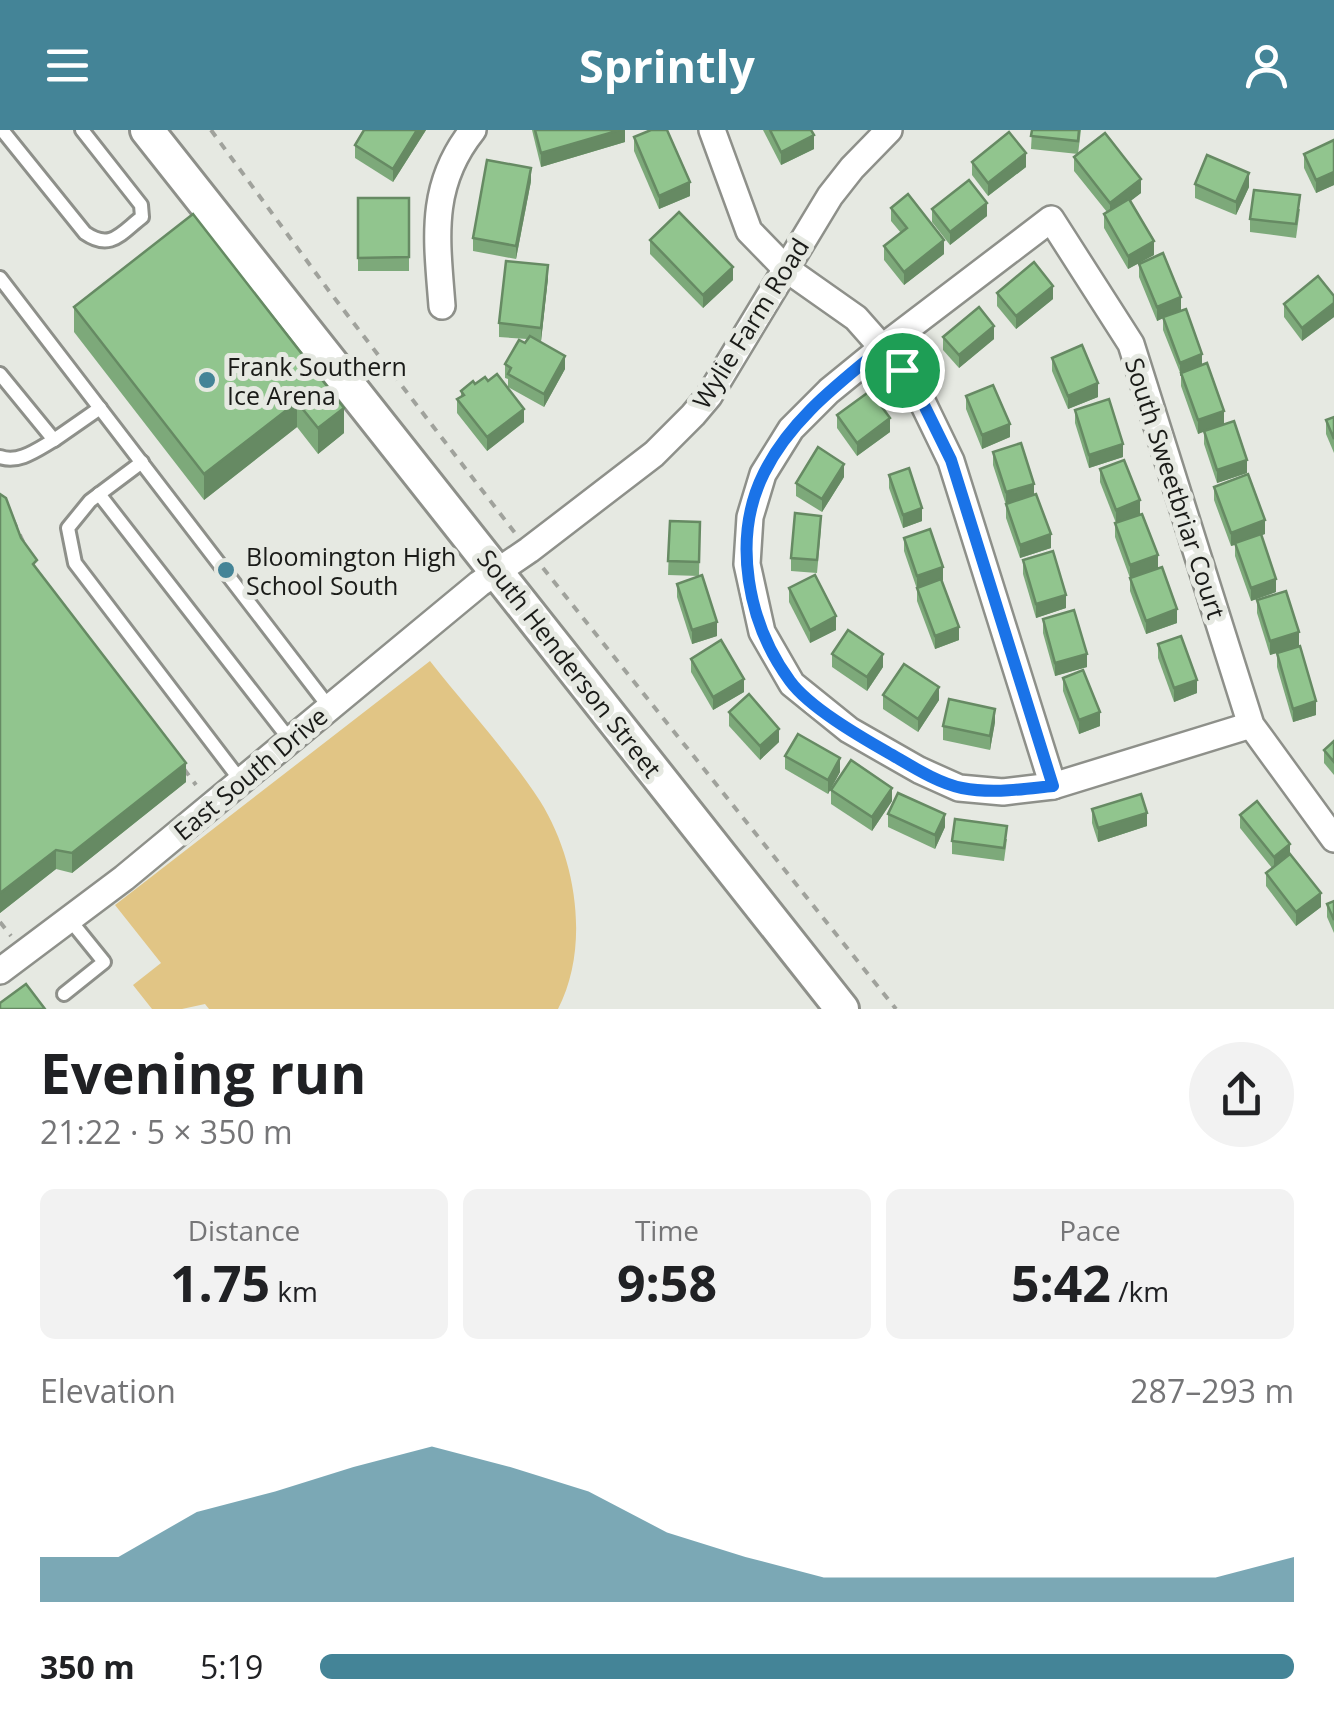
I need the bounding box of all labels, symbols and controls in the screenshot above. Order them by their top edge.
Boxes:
text: Sprintly [579,35,755,96]
icon: menu [40,38,95,93]
icon: person [1239,38,1294,93]
street label: Wylie Farm Road [684,231,816,415]
pin [860,328,945,413]
icon: arrive [875,343,930,398]
place label: Frank Southern Ice Arena [227,349,407,412]
street label: South Sweetbriar Court [1118,353,1234,623]
marker: Frank Southern Ice Arena [196,369,218,391]
place label: Bloomington High School South [246,539,456,602]
street label: South Henderson Street [470,542,670,784]
marker: Bloomington High School South [215,559,237,581]
street label: East South Drive [166,699,334,847]
text: Evening run [40,1035,366,1110]
button: share [1189,1042,1294,1147]
text: 21:22 · 5 × 350 m [40,1110,293,1153]
text: Distance [188,1211,300,1249]
text: Time [635,1211,699,1249]
text: Pace [1059,1211,1121,1249]
text: 1.75 [170,1249,270,1317]
text: 9:58 [617,1249,717,1317]
text: 5:42 [1011,1249,1111,1317]
text: km [270,1272,318,1310]
text: /km [1111,1272,1169,1310]
text: Elevation [40,1369,176,1412]
text: 287–293 m [1130,1369,1294,1412]
text: 350 m [40,1645,135,1688]
text: 5:19 [200,1645,263,1688]

